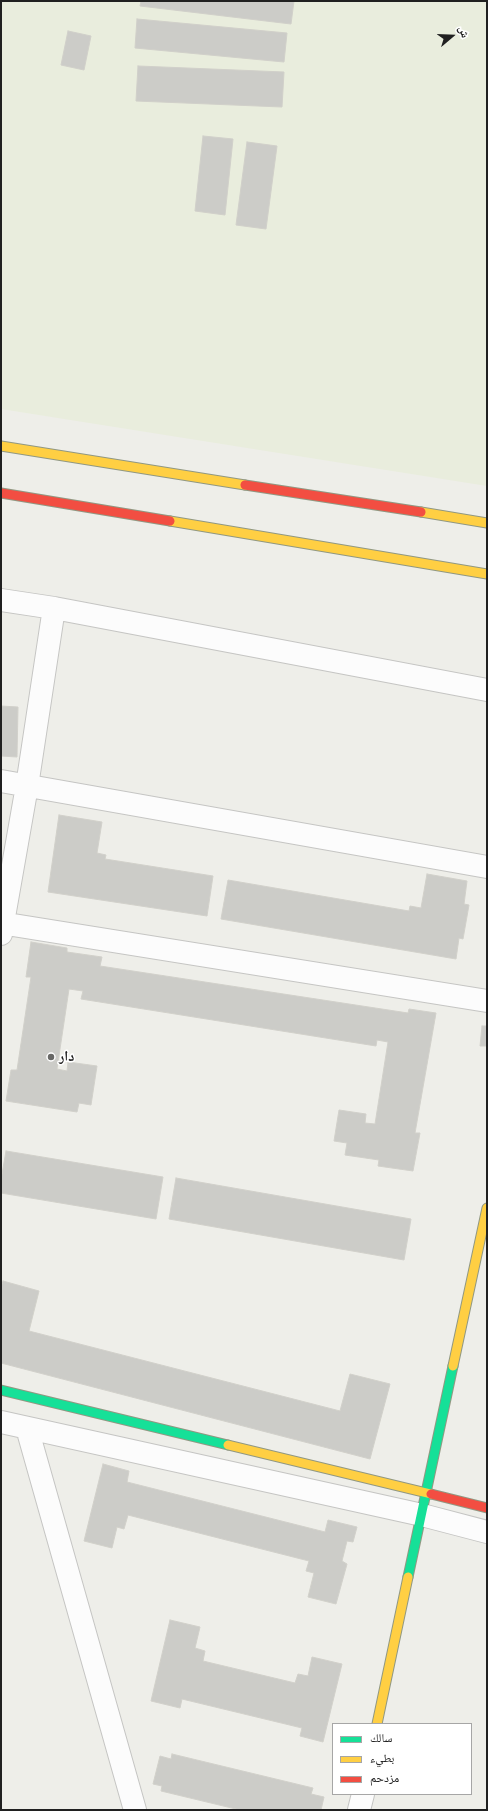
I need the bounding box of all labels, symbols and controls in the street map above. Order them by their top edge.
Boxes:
north arrow [432,16,472,56]
text: ش [456,24,472,40]
place label: دار [59,1049,74,1065]
marker: دار [46,1052,56,1062]
legend [332,1723,472,1795]
text: سالك [370,1731,392,1745]
text: بطيء [370,1751,394,1765]
text: مزدحم [370,1771,399,1785]

